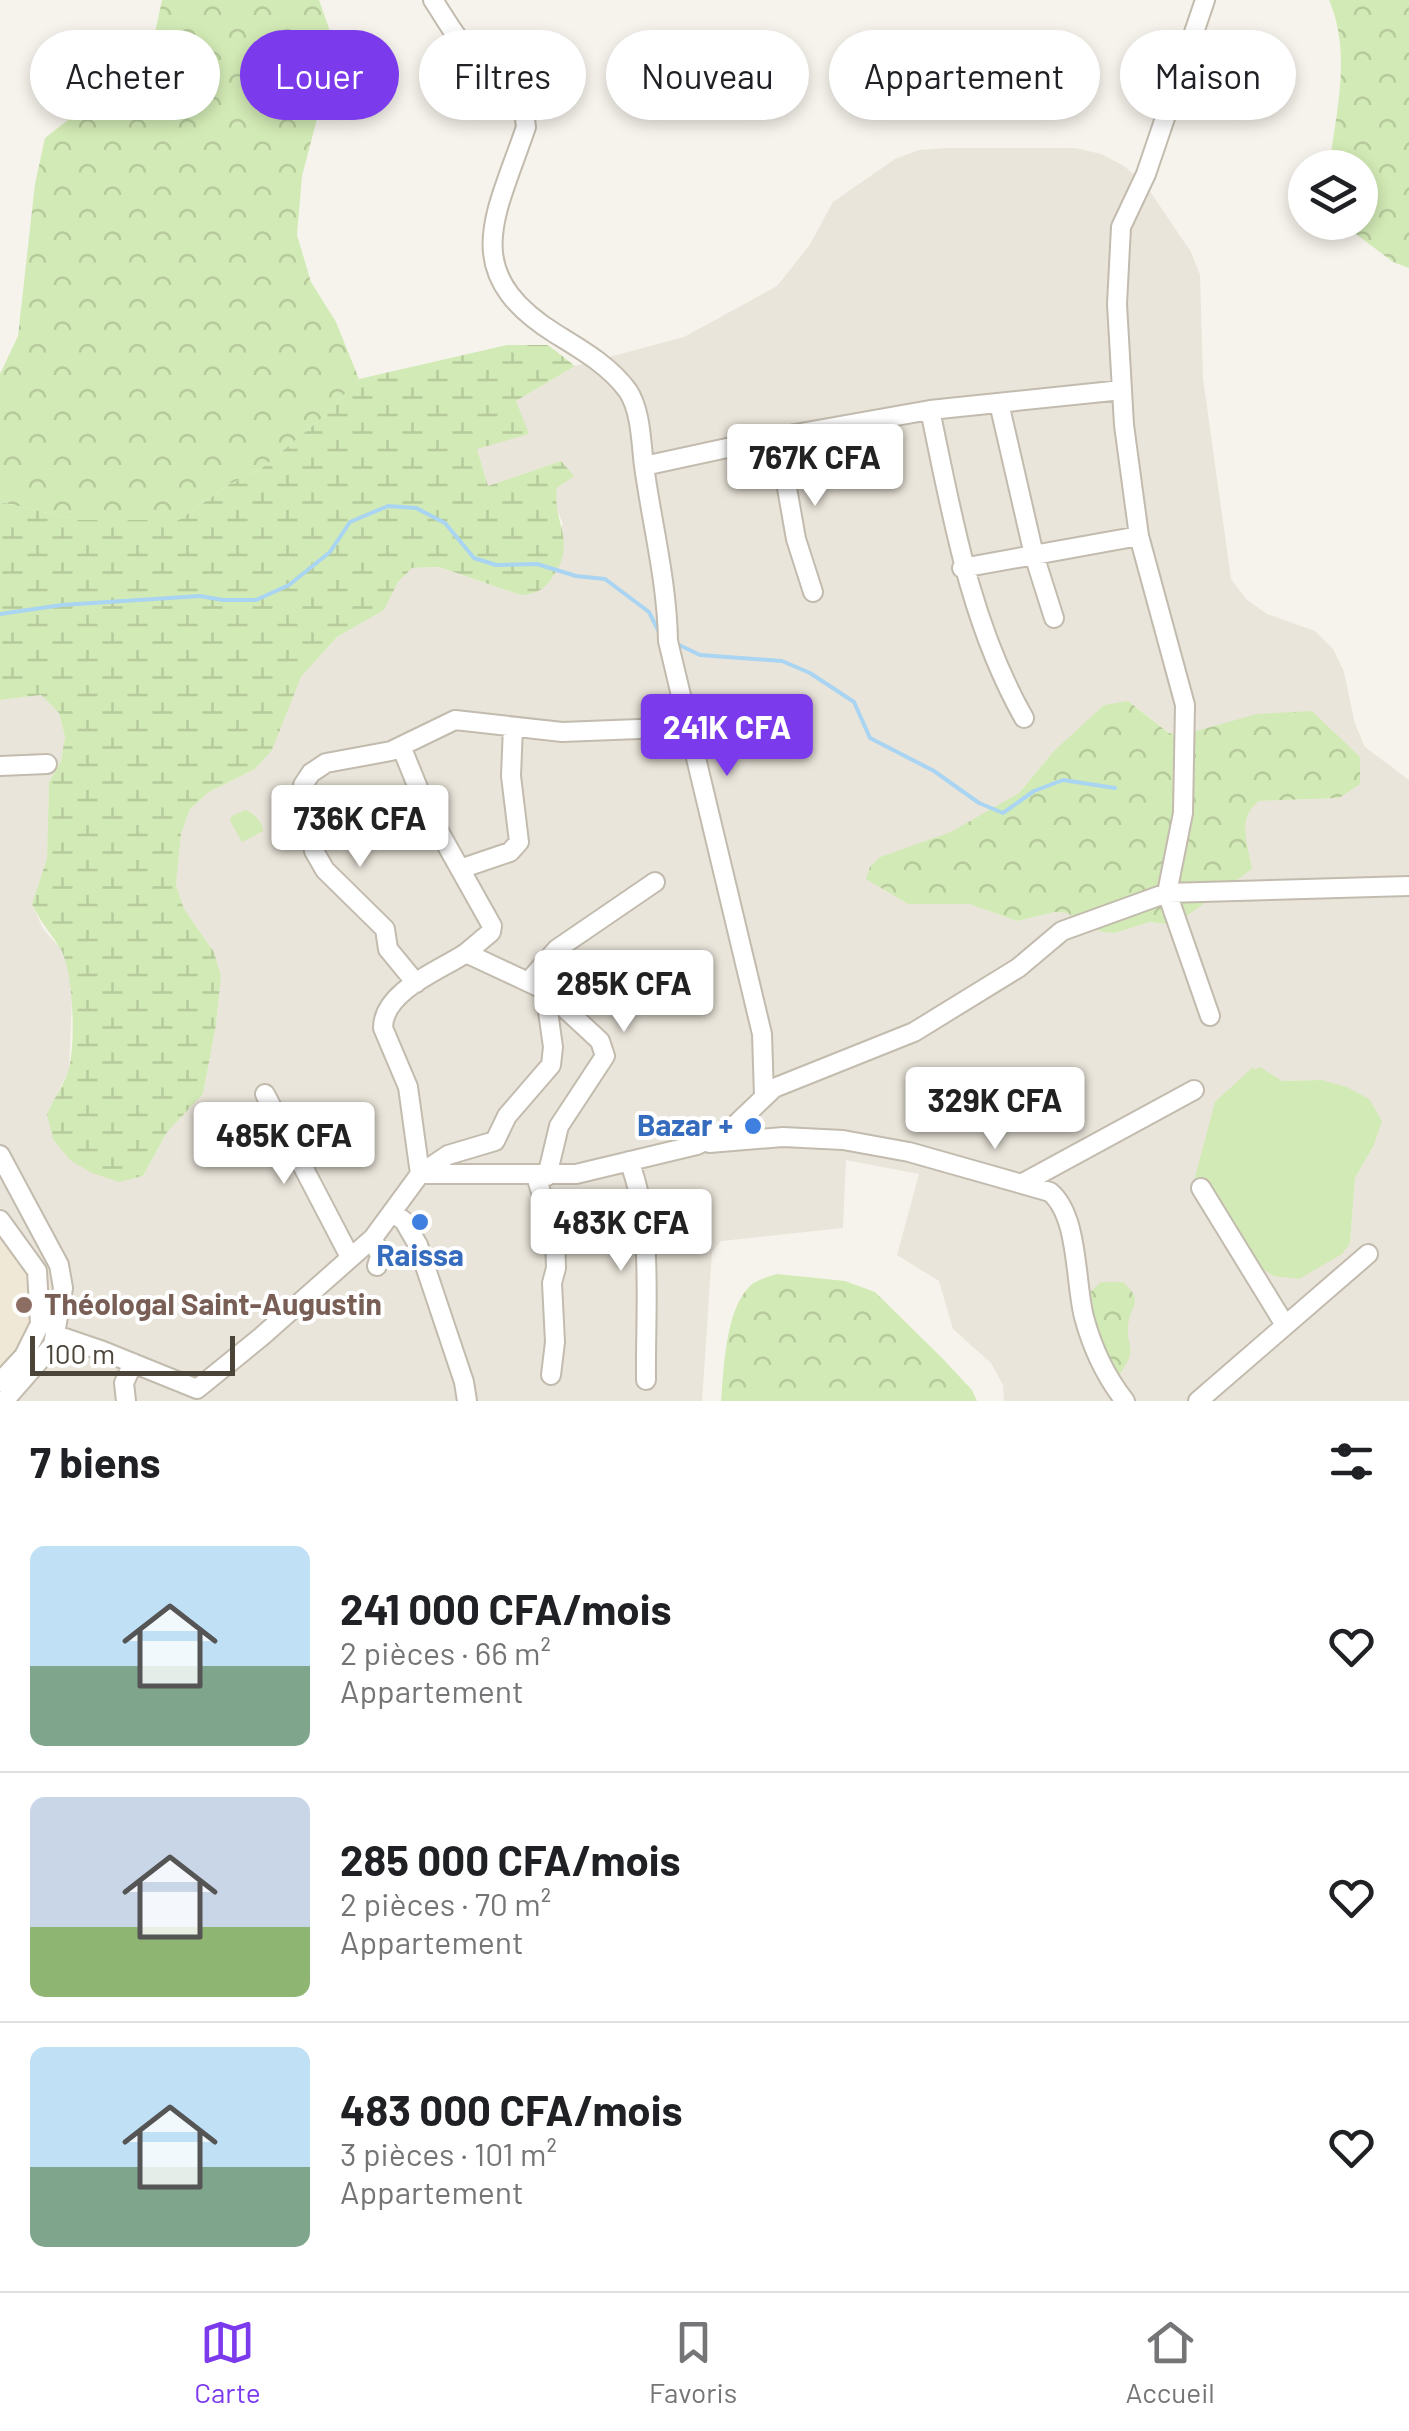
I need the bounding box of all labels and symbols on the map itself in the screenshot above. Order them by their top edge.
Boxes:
pin: 767K CFA [712,424,918,509]
pin: 241K CFA [624,694,830,779]
pin: 736K CFA [257,785,463,870]
pin: 285K CFA [521,950,727,1035]
pin: 329K CFA [892,1067,1098,1152]
pin: 485K CFA [181,1102,387,1187]
place label: Bazar + [637,1106,733,1142]
marker: Bazar + [742,1115,764,1137]
pin: 483K CFA [518,1189,724,1274]
marker: Raissa [409,1211,431,1233]
place label: Raissa [376,1236,464,1272]
place label: Théologal Saint-Augustin [44,1285,382,1321]
marker: Théologal Saint-Augustin [13,1294,35,1316]
scale bar [30,1331,235,1376]

